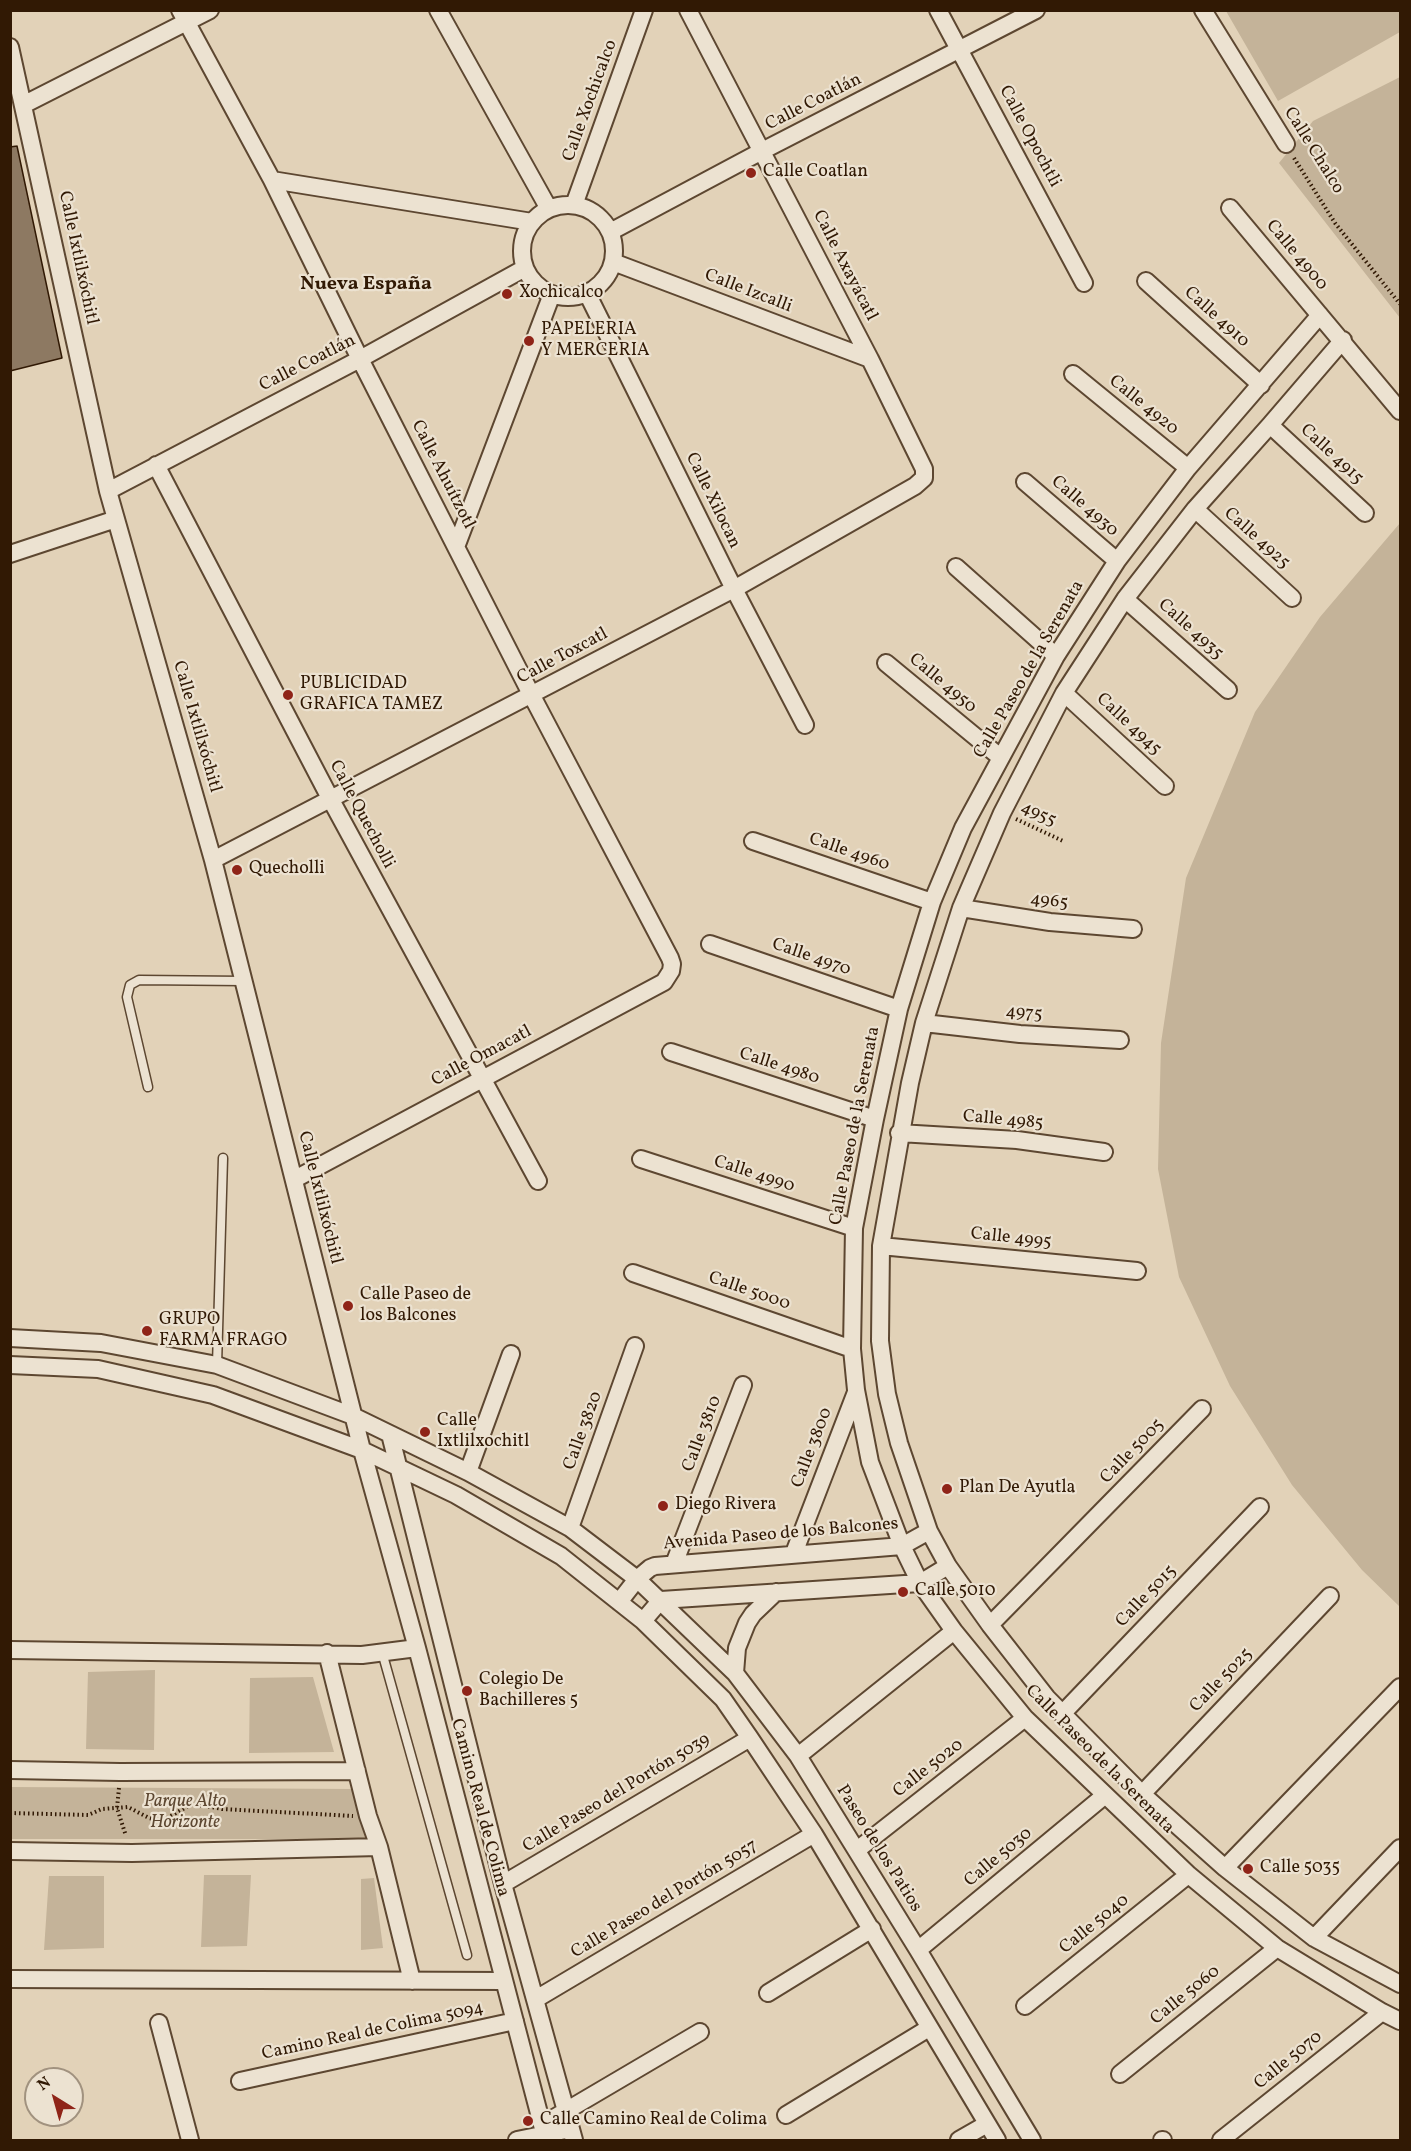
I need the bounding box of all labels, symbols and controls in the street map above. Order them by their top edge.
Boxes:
street label: Calle Xochicalco [559,37,623,165]
street label: Calle Coatlán [762,70,866,136]
street label: Calle Opochtli [993,82,1065,192]
street label: Calle Chalco [1278,104,1348,198]
place label: Calle Coatlan [763,162,868,184]
marker: Calle Coatlan [744,166,758,180]
street label: Calle Ixtlilxóchitl [52,189,102,327]
street label: Calle Axayácatl [807,207,881,325]
street label: Calle 4900 [1260,216,1332,296]
street label: Calle Izcalli [701,265,795,319]
district label: Nueva España [300,273,432,297]
place label: Xochicalco [519,283,603,305]
street label: Calle 4910 [1179,283,1253,353]
marker: Xochicalco [500,287,514,301]
place label: PAPELERIA Y MERCERIA [541,320,650,362]
street label: Calle Coatlán [256,331,360,397]
marker: PAPELERIA Y MERCERIA [522,334,536,348]
street label: Calle 4920 [1104,371,1182,441]
street label: Calle Ahuítzotl [405,417,479,533]
street label: Calle 4915 [1295,420,1367,490]
street label: Calle Xilocan [680,450,744,552]
street label: Calle 4930 [1046,472,1122,542]
street label: Calle 4925 [1218,504,1294,574]
street label: Calle Paseo de la Serenata [970,577,1090,763]
street label: Calle 4935 [1153,595,1227,665]
street label: Calle Toxcatl [514,624,612,690]
street label: Calle 4950 [904,649,980,719]
street label: Calle Ixtlilxóchitl [167,659,225,795]
place label: PUBLICIDAD GRAFICA TAMEZ [300,674,443,716]
marker: PUBLICIDAD GRAFICA TAMEZ [281,688,295,702]
street label: Calle 4945 [1091,689,1165,761]
street label: Calle Quecholli [323,757,399,873]
street label: 4955 [1017,797,1059,833]
street label: Calle 4960 [806,829,892,877]
place label: Quecholli [249,859,325,881]
marker: Quecholli [230,863,244,877]
street label: 4965 [1029,889,1069,915]
street label: Calle 4970 [769,934,853,982]
street label: 4975 [1005,1002,1043,1026]
street label: Calle Omacatl [428,1022,536,1092]
street label: Calle Paseo de la Serenata [826,1025,886,1227]
street label: Calle 4980 [736,1044,822,1090]
street label: Calle 4985 [962,1107,1044,1135]
street label: Calle Ixtlilxóchitl [292,1129,346,1267]
street label: Calle 4990 [711,1152,797,1198]
street label: Calle 4995 [970,1224,1052,1254]
street label: Calle 5000 [705,1268,793,1316]
place label: Calle Paseo de los Balcones [360,1285,471,1328]
marker: Calle Paseo de los Balcones [341,1299,355,1313]
place label: GRUPO FARMA FRAGO [159,1310,287,1352]
marker: GRUPO FARMA FRAGO [140,1324,154,1338]
street label: Calle 3820 [560,1389,608,1473]
street label: Calle 3810 [679,1393,727,1475]
street label: Calle 3800 [788,1405,838,1491]
place label: Calle Ixtlilxochitl [437,1411,529,1454]
street label: Calle 5005 [1097,1415,1169,1489]
marker: Calle Ixtlilxochitl [418,1425,432,1439]
place label: Plan De Ayutla [959,1478,1076,1500]
marker: Plan De Ayutla [940,1482,954,1496]
place label: Diego Rivera [675,1495,777,1517]
marker: Diego Rivera [656,1499,670,1513]
street label: Avenida Paseo de los Balcones [663,1514,899,1556]
street label: Calle 5015 [1112,1561,1182,1633]
place label: Calle 5010 [915,1581,996,1603]
marker: Calle 5010 [896,1585,910,1599]
street label: Calle 5025 [1186,1644,1258,1718]
place label: Colegio De Bachilleres 5 [479,1670,578,1712]
street label: Calle Paseo de la Serenata [1020,1681,1178,1839]
marker: Colegio De Bachilleres 5 [460,1684,474,1698]
street label: Camino Real de Colima [445,1717,513,1899]
street label: Calle Paseo del Portón 5039 [520,1730,714,1858]
street label: Calle 5020 [890,1735,968,1803]
street label: Paseo de los Patios [830,1782,926,1916]
park label: Parque Alto Horizonte [144,1792,226,1834]
street label: Calle 5030 [961,1823,1037,1893]
street label: Calle Paseo del Portón 5057 [568,1836,762,1964]
place label: Calle 5035 [1260,1858,1340,1880]
marker: Calle 5035 [1241,1862,1255,1876]
street label: Calle 5040 [1056,1890,1134,1960]
street label: Calle 5060 [1147,1962,1225,2030]
street label: Camino Real de Colima 5094 [260,1998,486,2066]
street label: Calle 5070 [1251,2027,1327,2095]
north arrow [24,2067,84,2127]
text: N [33,2072,56,2097]
place label: Calle Camino Real de Colima [540,2110,767,2132]
marker: Calle Camino Real de Colima [521,2114,535,2128]

